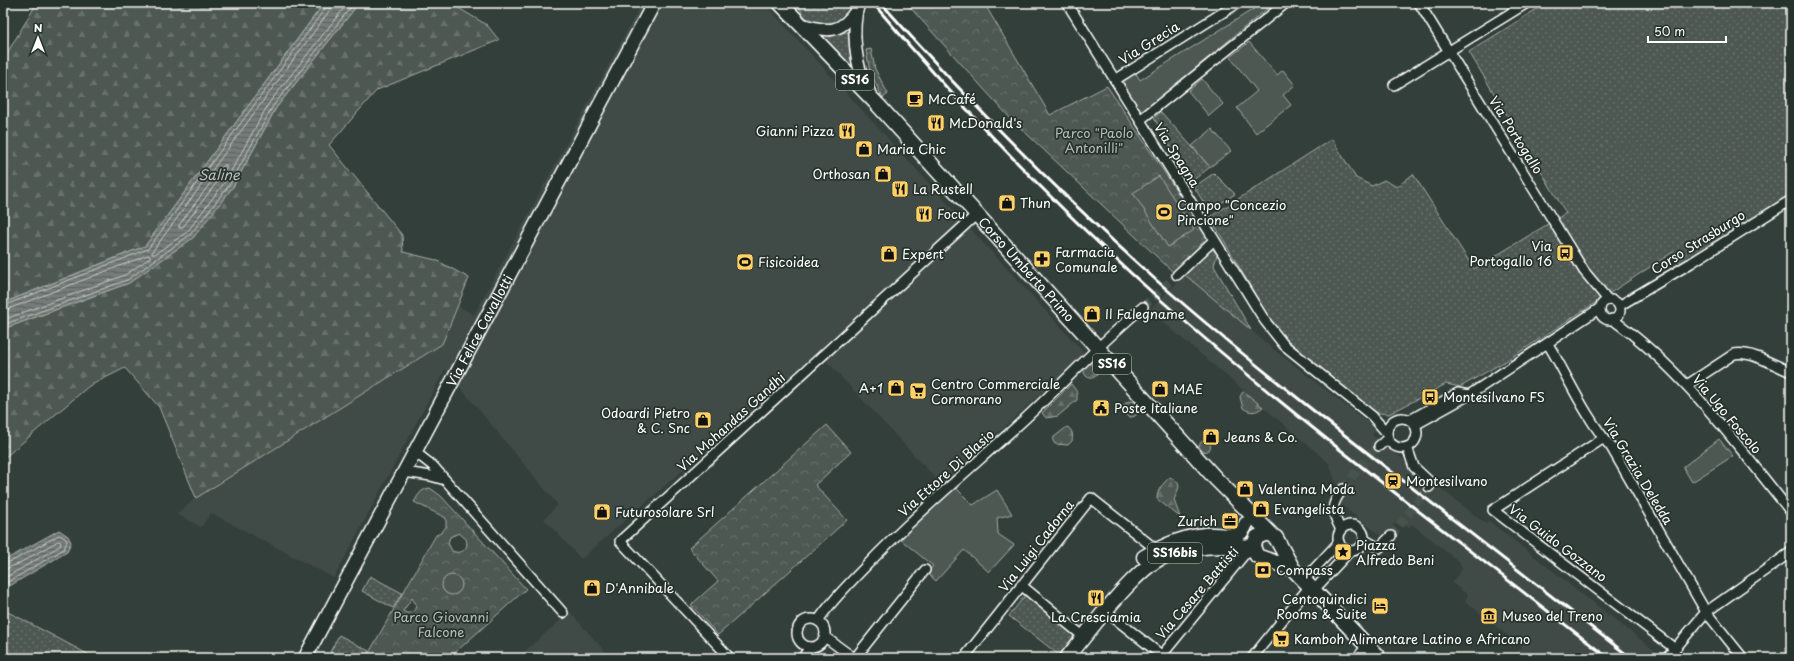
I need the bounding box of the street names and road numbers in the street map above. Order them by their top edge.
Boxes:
street label: Via Grecia [1115,16,1183,69]
road number: SS16 [836,70,874,90]
street label: Via Portogallo [1485,92,1548,177]
street label: Via Spagna [1150,119,1205,191]
street label: Corso Strasburgo [1647,205,1748,278]
street label: Corso Umberto Primo [975,213,1079,326]
street label: Via Felice Cavallotti [441,271,517,390]
road number: SS16 [1093,354,1131,374]
street label: Via Mohandas Gandhi [672,368,789,475]
street label: Via Ugo Foscolo [1688,370,1766,458]
street label: Via Grazia Deledda [1599,414,1678,529]
street label: Via Ettore Di Blasio [894,424,998,521]
street label: Via Luigi Cadorna [994,496,1078,596]
street label: Via Guido Gozzano [1505,499,1611,586]
street label: Via Cesare Battisti [1151,542,1242,643]
road number: SS16bis [1148,543,1202,563]

